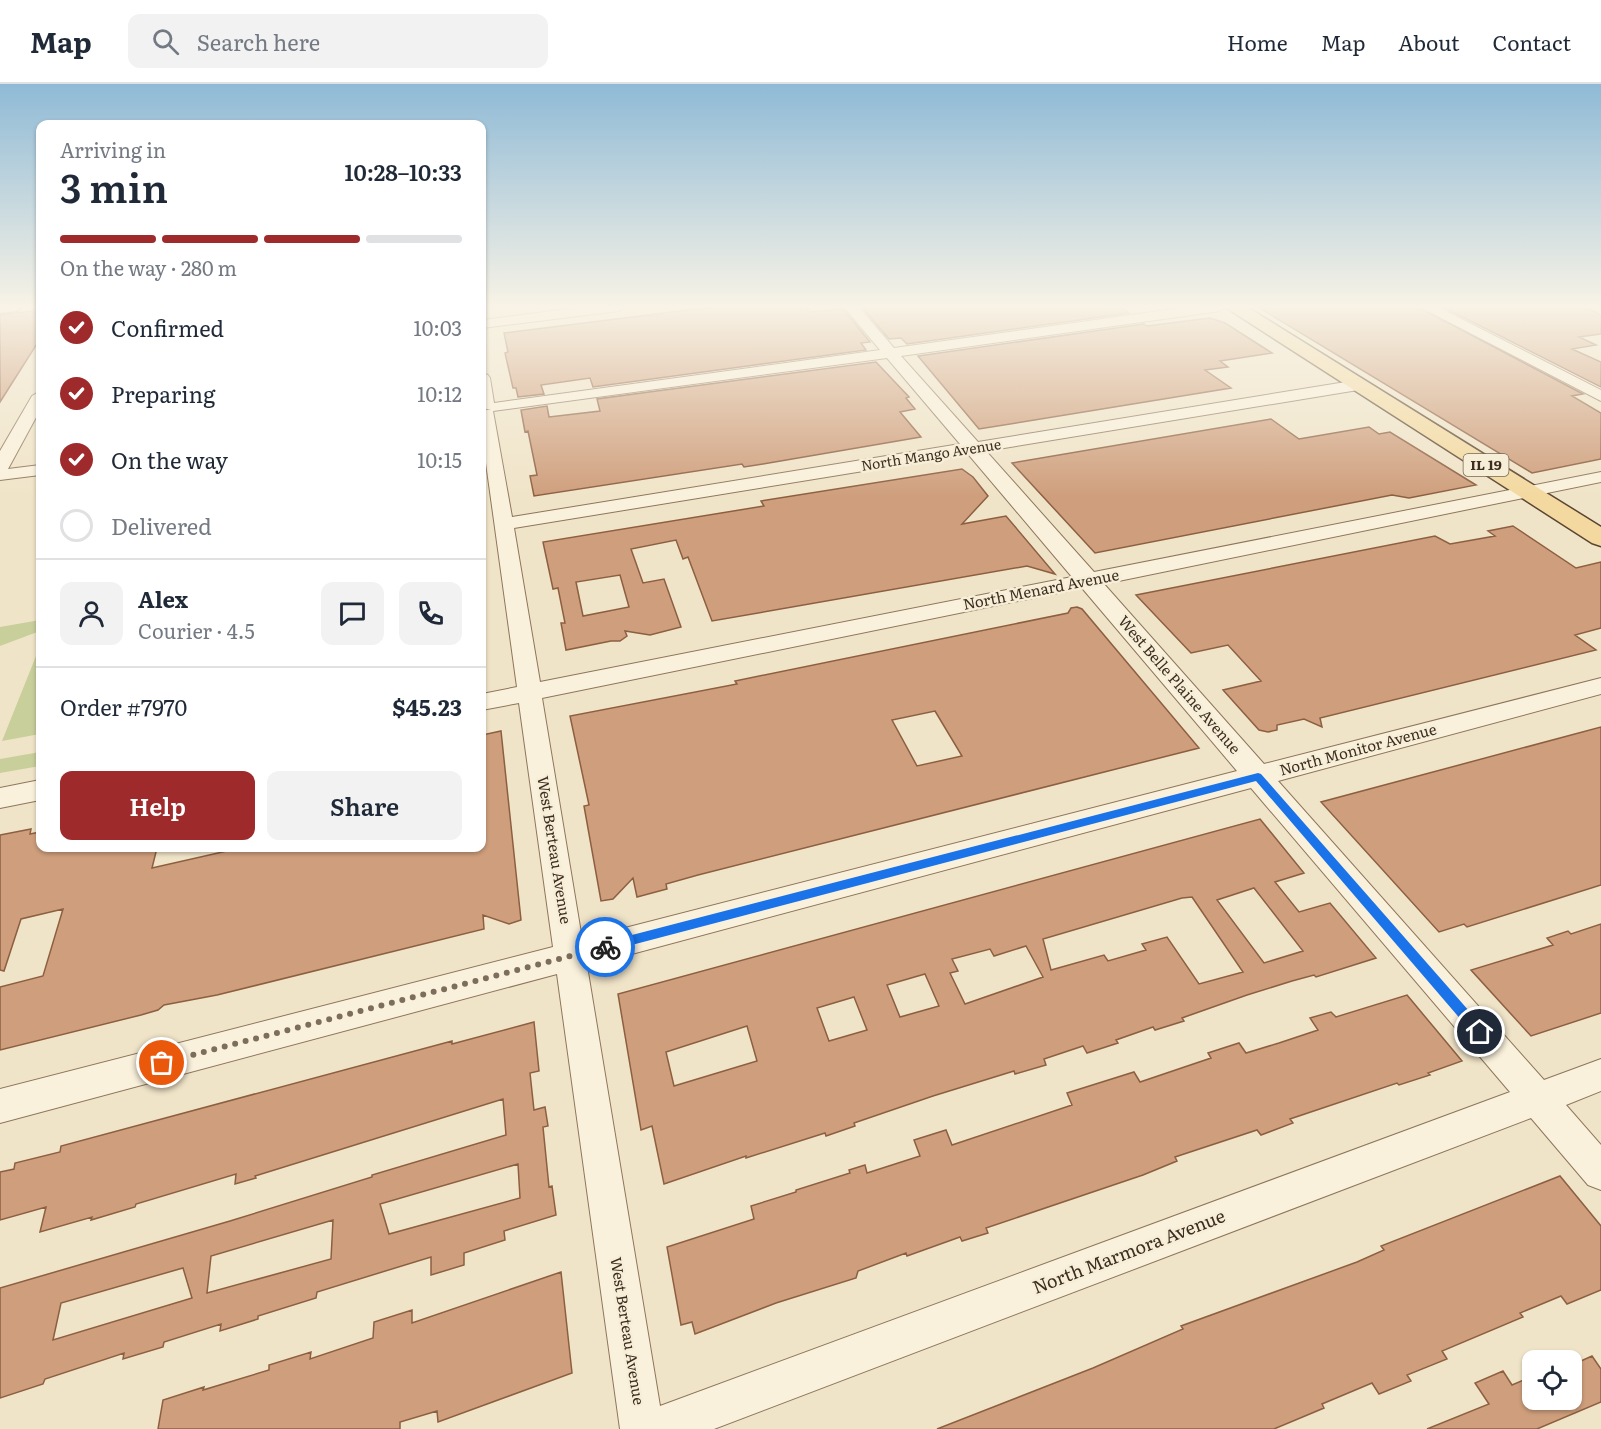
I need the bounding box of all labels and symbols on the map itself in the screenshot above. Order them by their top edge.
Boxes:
street label: North Mango Avenue [859,433,1002,475]
road number: IL 19 [1464,454,1508,476]
street label: North Menard Avenue [961,562,1121,615]
street label: West Belle Plaine Avenue [1113,610,1247,758]
street label: North Monitor Avenue [1277,716,1439,781]
street label: West Berteau Avenue [532,774,579,926]
courier [575,917,635,977]
pin [1454,1006,1505,1057]
pin [136,1037,187,1088]
street label: North Marmora Avenue [1028,1201,1229,1300]
street label: West Berteau Avenue [605,1255,652,1407]

